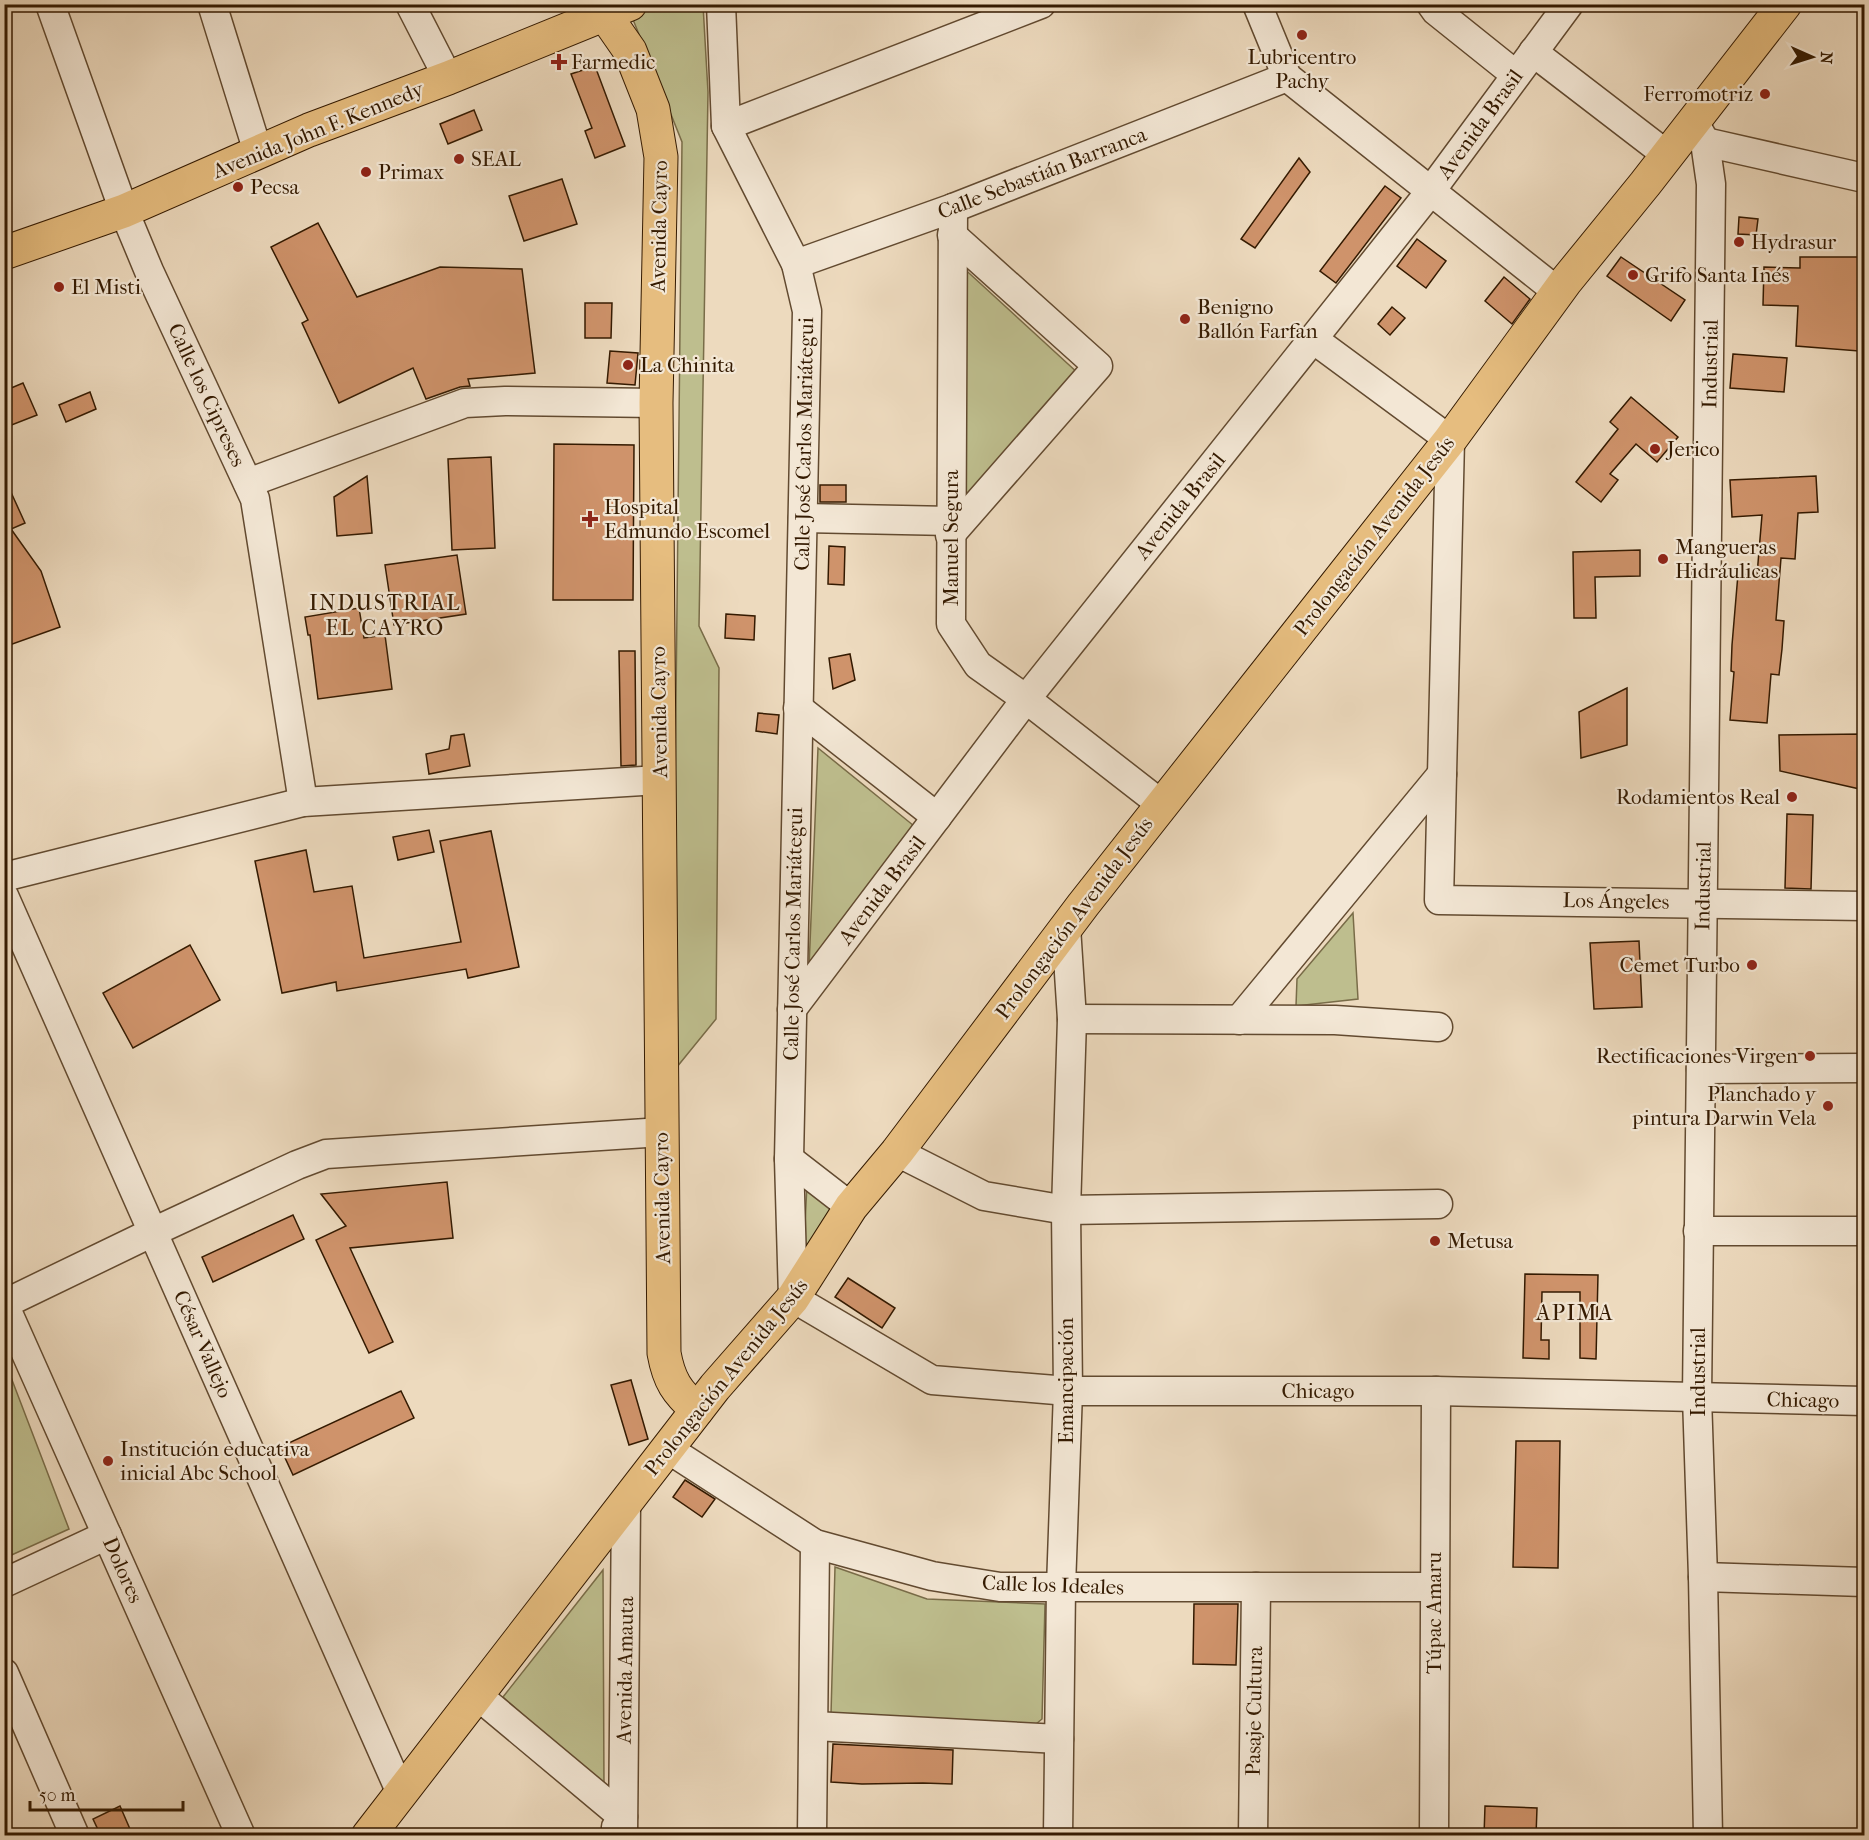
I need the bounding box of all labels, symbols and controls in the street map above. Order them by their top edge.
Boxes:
north arrow [1782,27,1842,87]
marker: Lubricentro Pachy [1295,28,1309,42]
place label: Lubricentro Pachy [1248,45,1356,93]
place label: Farmedic [571,50,655,74]
text: N [1817,51,1836,65]
marker: Farmedic [552,55,566,69]
street label: Avenida Brasil [1432,64,1528,184]
street label: Avenida John F. Kennedy [208,76,428,184]
place label: Ferromotriz [1643,82,1753,106]
marker: Ferromotriz [1758,87,1772,101]
street label: Calle Sebastián Barranca [934,122,1150,224]
place label: SEAL [471,147,521,171]
marker: SEAL [452,152,466,166]
place label: Primax [378,160,444,184]
street label: Avenida Cayro [646,160,672,293]
marker: Primax [359,165,373,179]
place label: Pecsa [250,175,300,199]
marker: Pecsa [231,180,245,194]
place label: Hydrasur [1751,230,1836,254]
marker: Hydrasur [1732,235,1746,249]
place label: Grifo Santa Inés [1645,263,1790,287]
marker: Grifo Santa Inés [1626,268,1640,282]
place label: El Misti [71,275,141,299]
marker: El Misti [52,280,66,294]
place label: Benigno Ballón Farfan [1197,295,1318,343]
marker: Benigno Ballón Farfan [1178,312,1192,326]
street label: Calle José Carlos Mariátegui [790,317,818,571]
street label: Industrial [1697,319,1723,409]
street label: Calle los Cipreses [163,320,251,471]
place label: La Chinita [640,353,735,377]
marker: La Chinita [621,358,635,372]
street label: Prolongación Avenida Jesús [1289,431,1459,641]
place label: Jerico [1665,437,1720,461]
marker: Jerico [1648,442,1662,456]
street label: Avenida Brasil [1129,448,1230,565]
street label: Manuel Segura [939,469,963,606]
place label: Hospital Edmundo Escomel [604,495,770,543]
marker: Hospital Edmundo Escomel [581,510,599,528]
place label: Mangueras Hidráulicas [1675,535,1778,583]
marker: Mangueras Hidráulicas [1656,552,1670,566]
district label: INDUSTRIAL EL CAYRO [309,590,461,641]
street label: Avenida Cayro [646,646,672,779]
place label: Rodamientos Real [1616,785,1780,809]
marker: Rodamientos Real [1785,790,1799,804]
street label: Calle José Carlos Mariátegui [779,807,807,1061]
street label: Prolongación Avenida Jesús [990,812,1158,1024]
street label: Avenida Brasil [833,831,931,950]
street label: Industrial [1690,841,1716,931]
street label: Los Ángeles [1562,888,1670,914]
place label: Cemet Turbo [1620,953,1740,977]
marker: Cemet Turbo [1745,958,1759,972]
place label: Rectificaciones Virgen [1596,1044,1798,1068]
marker: Rectificaciones Virgen [1803,1049,1817,1063]
place label: Planchado y pintura Darwin Vela [1631,1082,1817,1130]
marker: Planchado y pintura Darwin Vela [1821,1099,1835,1113]
street label: Avenida Cayro [649,1132,675,1265]
place label: Metusa [1447,1229,1513,1253]
marker: Metusa [1428,1234,1442,1248]
street label: Prolongación Avenida Jesús [639,1273,813,1480]
street label: César Vallejo [169,1286,237,1402]
district label: APIMA [1535,1300,1614,1326]
street label: Emancipación [1054,1318,1078,1444]
street label: Industrial [1686,1327,1710,1417]
street label: Chicago [1282,1379,1354,1403]
street label: Chicago [1766,1387,1840,1413]
place label: Institución educativa inicial Abc School [120,1437,310,1485]
marker: Institución educativa inicial Abc School [101,1454,115,1468]
street label: Dolores [98,1533,148,1607]
street label: Túpac Amaru [1422,1552,1446,1674]
street label: Calle los Ideales [982,1571,1125,1599]
street label: Avenida Amauta [612,1596,638,1745]
street label: Pasaje Cultura [1241,1646,1267,1776]
scale bar [30,1774,183,1812]
text: 50 m [39,1785,76,1806]

